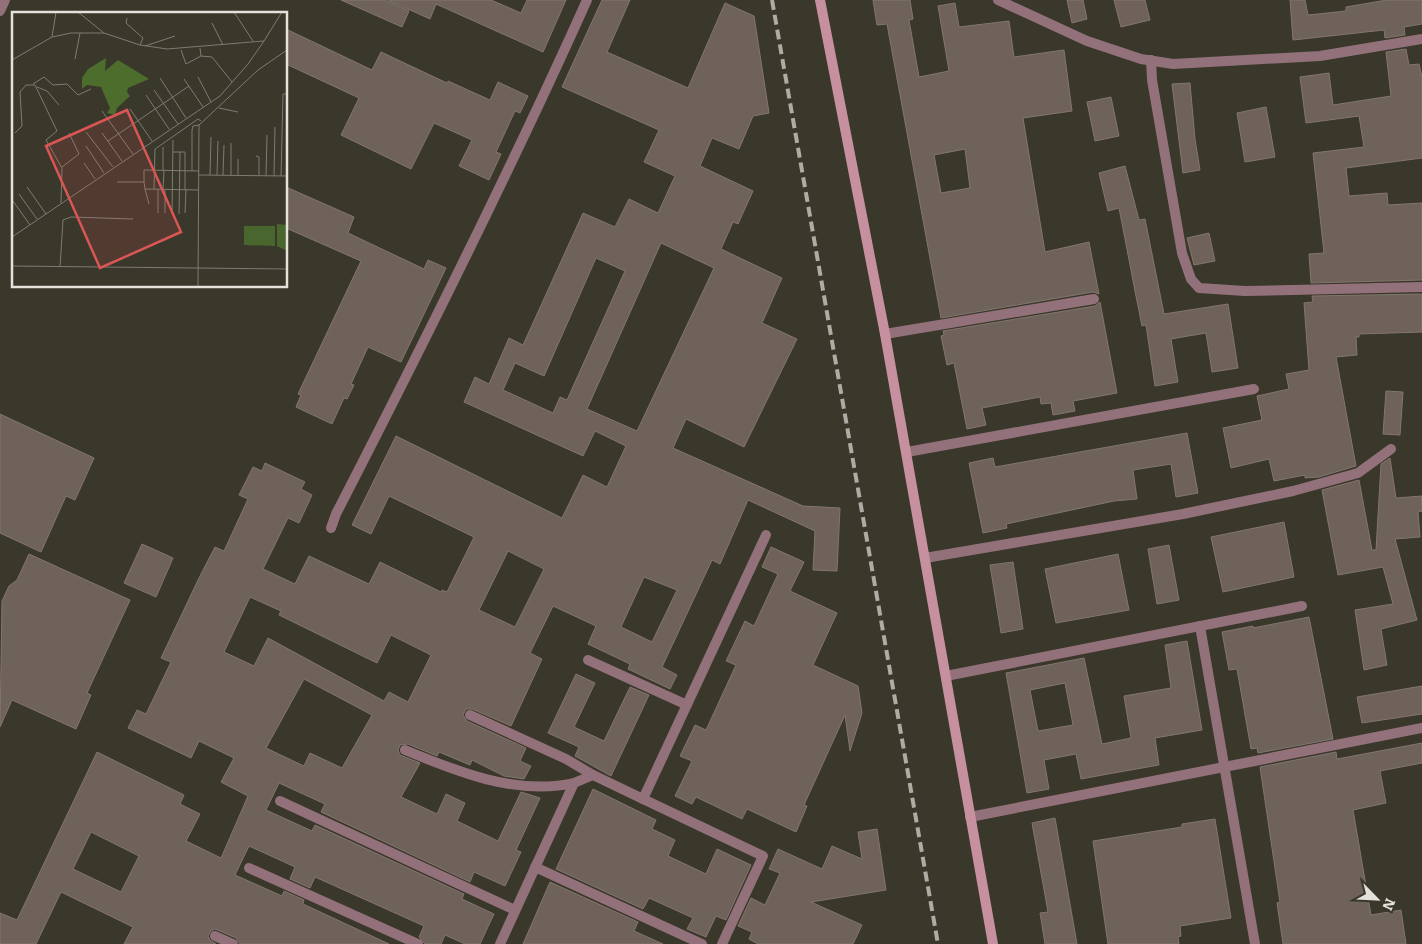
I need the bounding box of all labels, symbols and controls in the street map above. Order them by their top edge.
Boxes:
inset map [12,12,288,288]
north arrow [1352,874,1402,924]
text: N [1378,895,1401,914]

